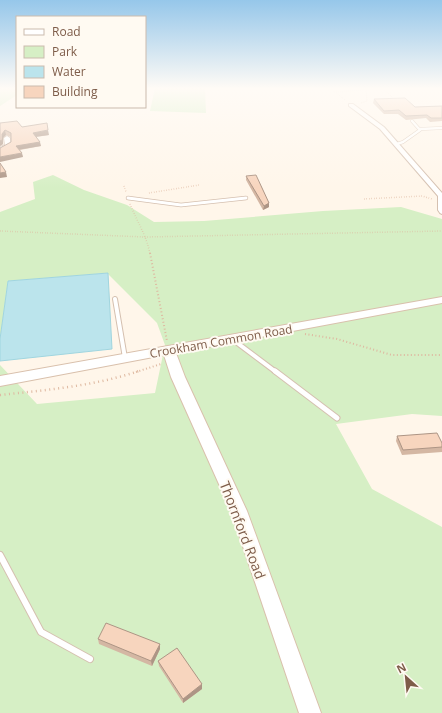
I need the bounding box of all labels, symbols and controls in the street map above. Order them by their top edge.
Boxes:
legend [16,16,146,108]
text: Road [52,23,81,40]
text: Park [52,43,78,60]
text: Water [52,63,86,80]
text: Building [52,83,98,100]
street label: Crookham Common Road [148,320,294,362]
street label: Thornford Road [216,478,270,582]
north arrow [386,657,426,697]
text: N [394,659,409,676]

